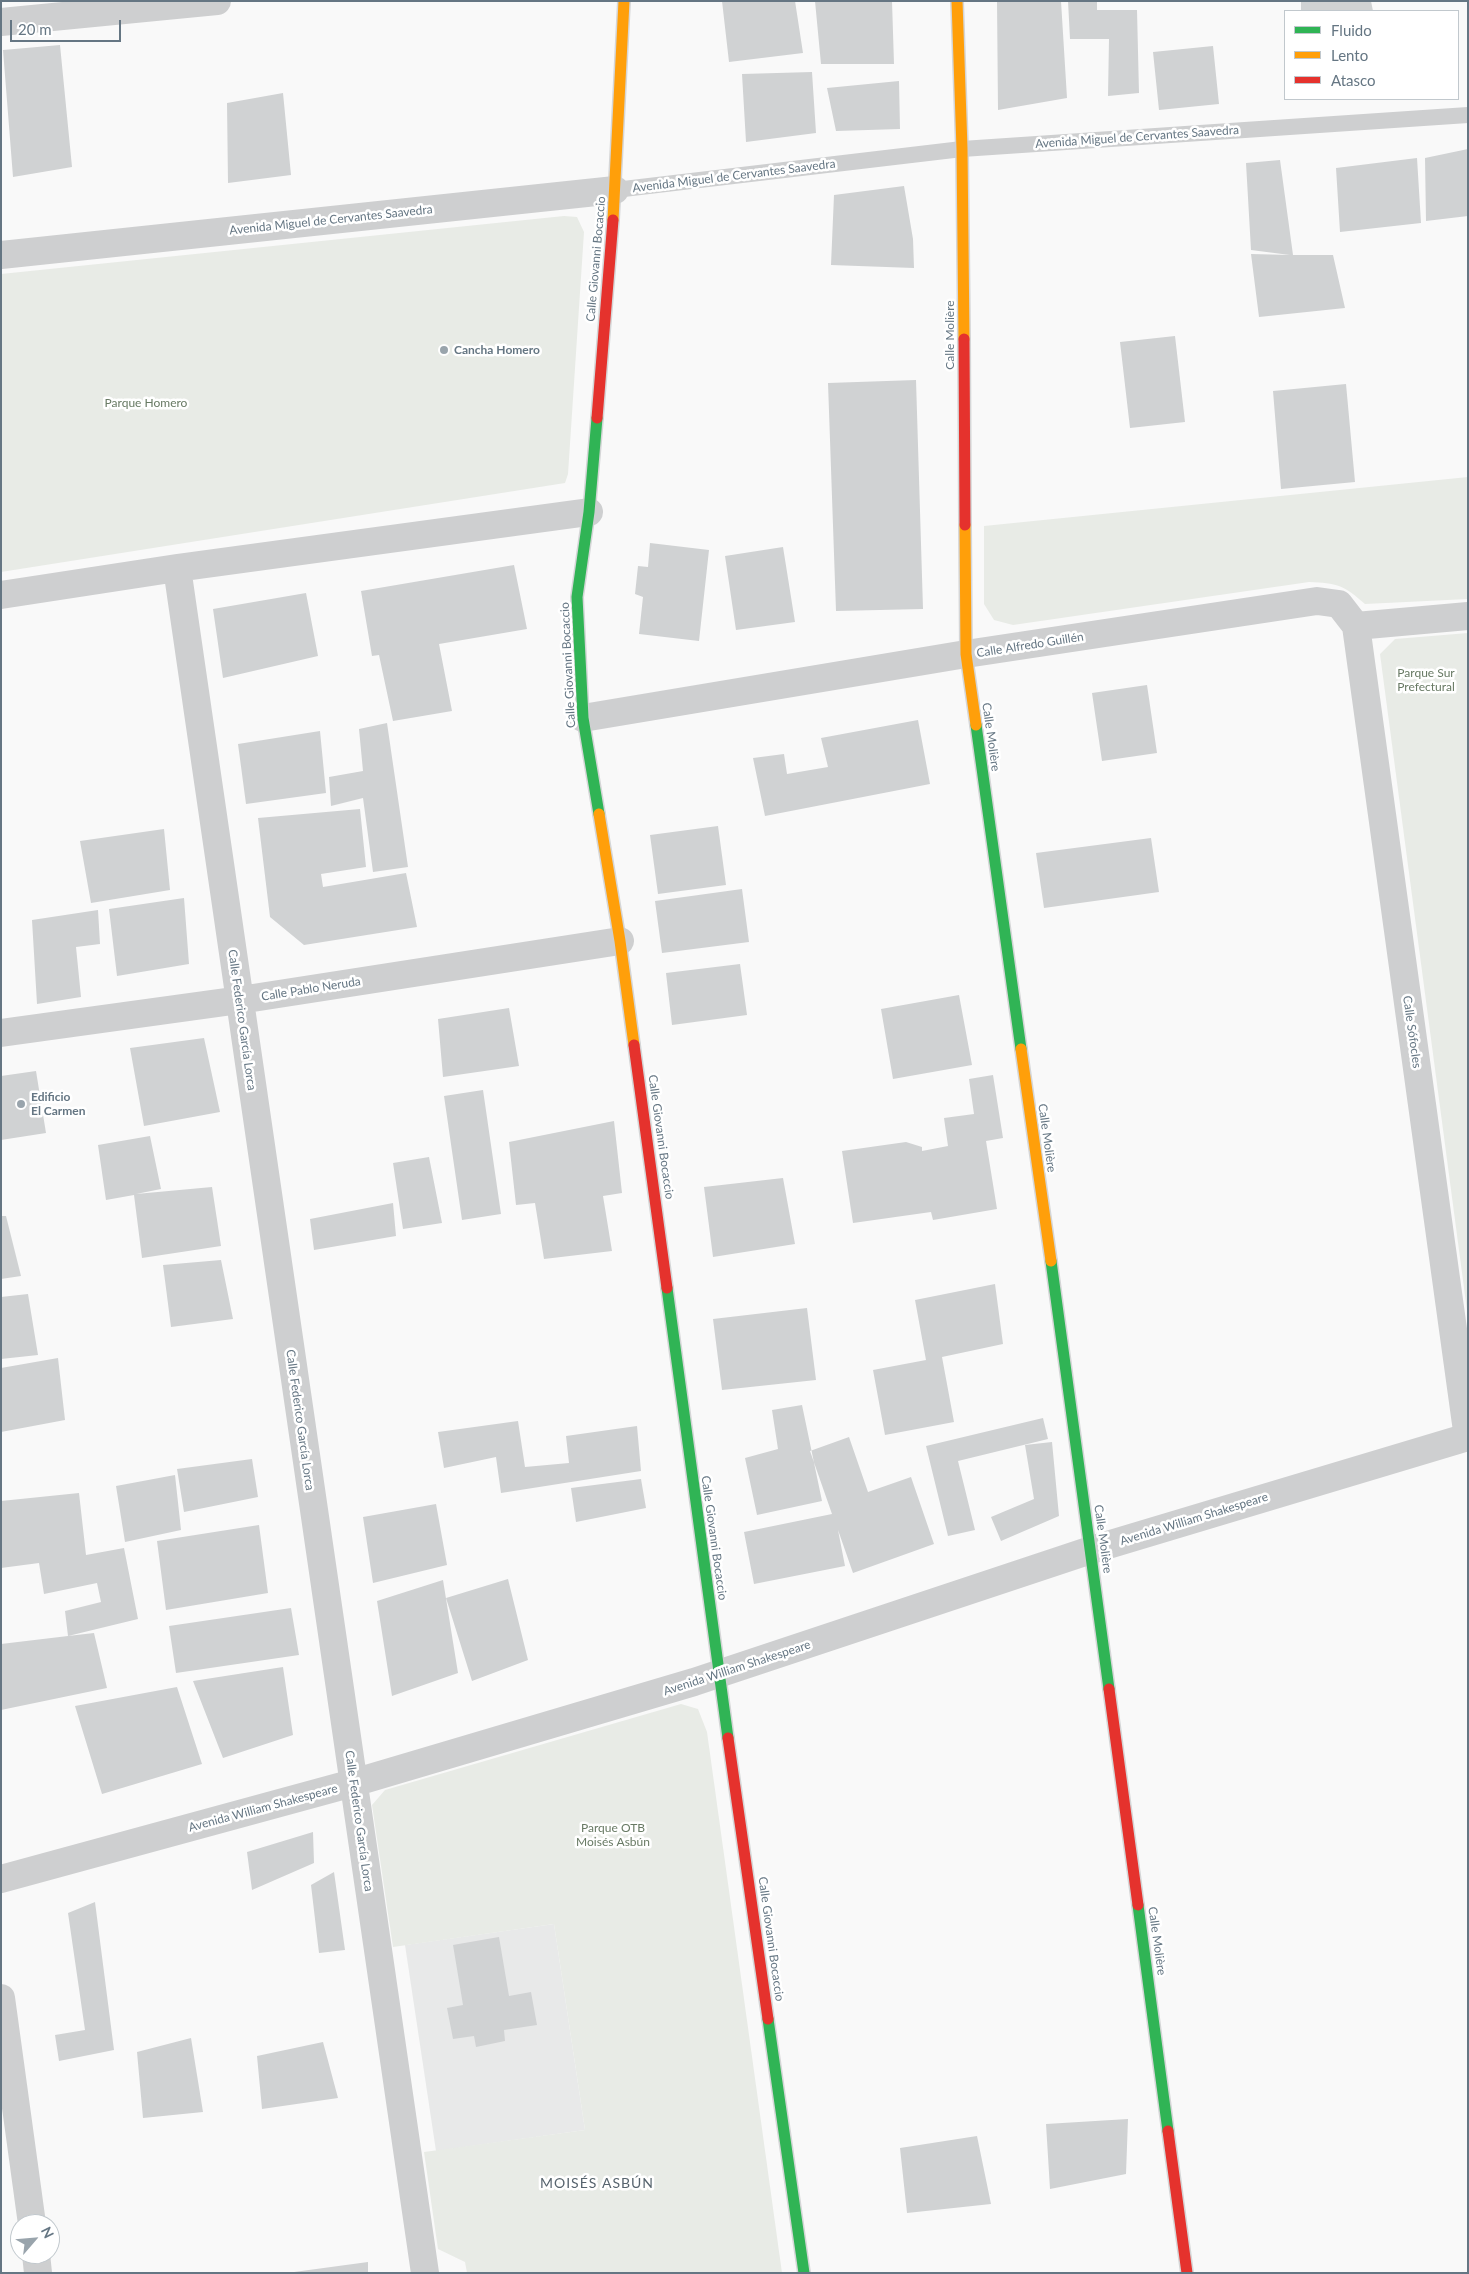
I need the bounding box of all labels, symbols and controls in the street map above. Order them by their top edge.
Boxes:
scale bar [12,10,124,42]
legend [1284,10,1459,100]
text: 20 m [18,20,52,38]
text: Fluido [1331,21,1372,39]
text: Lento [1331,46,1368,64]
text: Atasco [1331,71,1376,89]
street label: Avenida Miguel de Cervantes Saavedra [1035,123,1239,151]
street label: Avenida Miguel de Cervantes Saavedra [632,156,836,196]
street label: Calle Giovanni Bocaccio [583,196,609,322]
street label: Avenida Miguel de Cervantes Saavedra [229,202,433,238]
street label: Calle Molière [943,300,957,370]
place label: Cancha Homero [454,343,540,357]
marker: Cancha Homero [438,344,450,356]
park label: Parque Homero [105,396,187,410]
street label: Calle Giovanni Bocaccio [558,602,578,728]
street label: Calle Alfredo Guillén [975,629,1085,661]
park label: Parque Sur Prefectural [1397,666,1455,694]
street label: Calle Molière [979,702,1003,772]
street label: Calle Federico García Lorca [225,949,259,1091]
street label: Calle Pablo Neruda [260,974,362,1004]
street label: Calle Sófocles [1400,995,1424,1069]
street label: Calle Giovanni Bocaccio [645,1074,677,1200]
place label: Edificio El Carmen [31,1090,86,1118]
marker: Edificio El Carmen [15,1098,27,1110]
street label: Calle Molière [1035,1103,1059,1173]
street label: Calle Federico García Lorca [283,1349,317,1491]
street label: Calle Giovanni Bocaccio [698,1475,730,1601]
street label: Avenida William Shakespeare [1118,1490,1270,1548]
street label: Calle Molière [1091,1504,1115,1574]
street label: Avenida William Shakespeare [662,1637,812,1699]
street label: Calle Federico García Lorca [342,1750,376,1892]
street label: Avenida William Shakespeare [187,1781,339,1835]
park label: Parque OTB Moisés Asbún [576,1821,650,1849]
street label: Calle Giovanni Bocaccio [755,1876,787,2002]
street label: Calle Molière [1145,1906,1169,1976]
district label: MOISÉS ASBÚN [538,2175,656,2191]
north arrow [10,2214,60,2264]
text: N [38,2224,58,2241]

